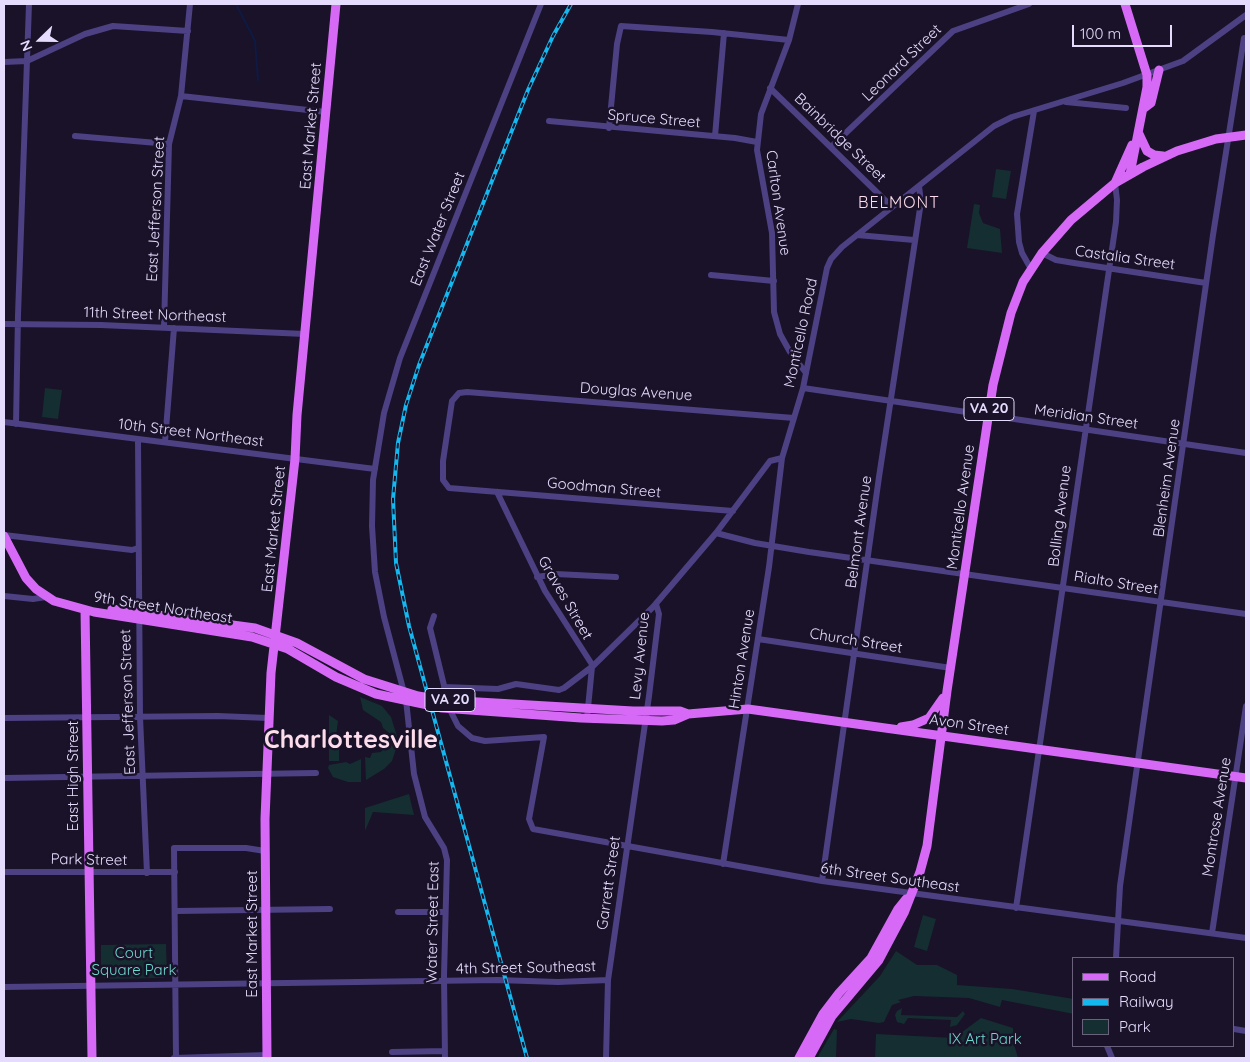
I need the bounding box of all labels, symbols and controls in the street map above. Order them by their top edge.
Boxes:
north arrow [15,15,65,65]
scale bar [1075,15,1175,47]
street label: Leonard Street [859,21,945,105]
text: 100 m [1080,24,1121,43]
text: N [16,37,36,54]
street label: East Market Street [296,62,326,190]
street label: Bainbridge Street [790,90,890,186]
street label: Spruce Street [607,106,701,132]
street label: East Jefferson Street [143,136,169,282]
street label: Carlton Avenue [762,149,794,257]
street label: East Water Street [407,169,469,289]
district label: BELMONT [857,193,941,213]
street label: Castalia Street [1074,242,1176,274]
street label: Monticello Road [781,276,821,390]
street label: 11th Street Northeast [83,304,227,326]
street label: Douglas Avenue [579,379,693,405]
road number: VA 20 [964,398,1014,420]
street label: Meridian Street [1033,401,1139,433]
street label: 10th Street Northeast [117,415,265,451]
street label: Blenheim Avenue [1150,418,1184,538]
street label: Monticello Avenue [943,443,979,571]
street label: Bolling Avenue [1045,464,1075,568]
street label: East Market Street [258,465,290,593]
street label: Goodman Street [546,474,662,502]
street label: Belmont Avenue [842,475,876,589]
street label: Graves Street [534,553,596,643]
street label: Rialto Street [1073,567,1159,599]
street label: 9th Street Northeast [92,588,234,628]
street label: Hinton Avenue [725,608,759,710]
street label: Levy Avenue [626,611,654,701]
street label: Church Street [808,625,904,657]
street label: East Jefferson Street [116,629,140,775]
road number: VA 20 [425,688,475,712]
street label: Avon Street [928,711,1010,739]
street label: East High Street [64,721,82,831]
district label: Charlottesville [264,725,438,755]
street label: Montrose Avenue [1199,756,1235,878]
street label: Garrett Street [593,835,625,931]
street label: Park Street [50,850,128,870]
street label: 6th Street Southeast [819,859,961,897]
street label: Water Street East [423,861,443,983]
street label: East Market Street [243,870,261,998]
park label: Court Square Park [92,944,176,979]
legend [1072,957,1235,1047]
street label: 4th Street Southeast [456,958,596,978]
text: Road [1119,967,1156,986]
text: Railway [1119,992,1174,1011]
text: Park [1119,1017,1151,1036]
park label: IX Art Park [948,1030,1022,1048]

